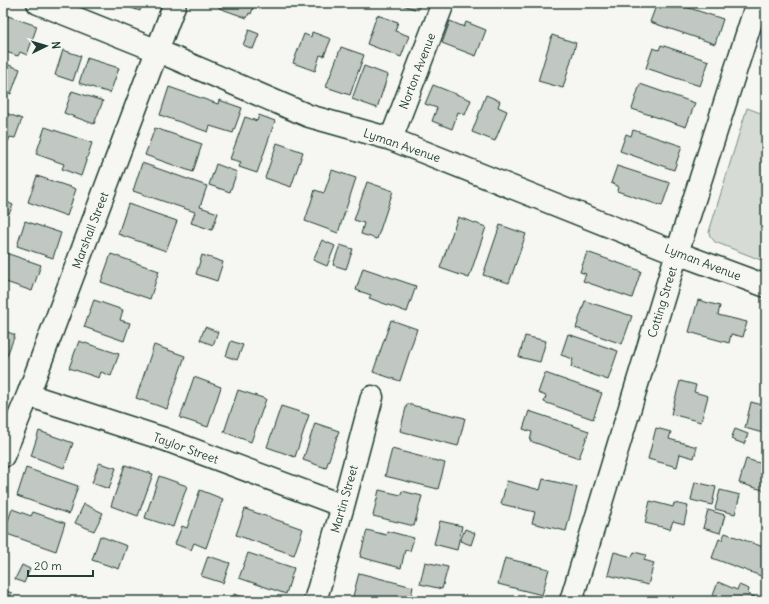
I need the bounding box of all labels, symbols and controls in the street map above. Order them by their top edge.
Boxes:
north arrow [26,26,66,66]
street label: Norton Avenue [396,31,438,111]
text: N [49,41,63,50]
street label: Lyman Avenue [361,125,443,165]
street label: Marshall Street [69,190,111,270]
street label: Lyman Avenue [663,241,743,283]
street label: Cotting Street [644,265,680,339]
street label: Taylor Street [151,429,221,467]
street label: Martin Street [327,463,361,535]
scale bar [28,552,93,578]
text: 20 m [34,558,62,573]

